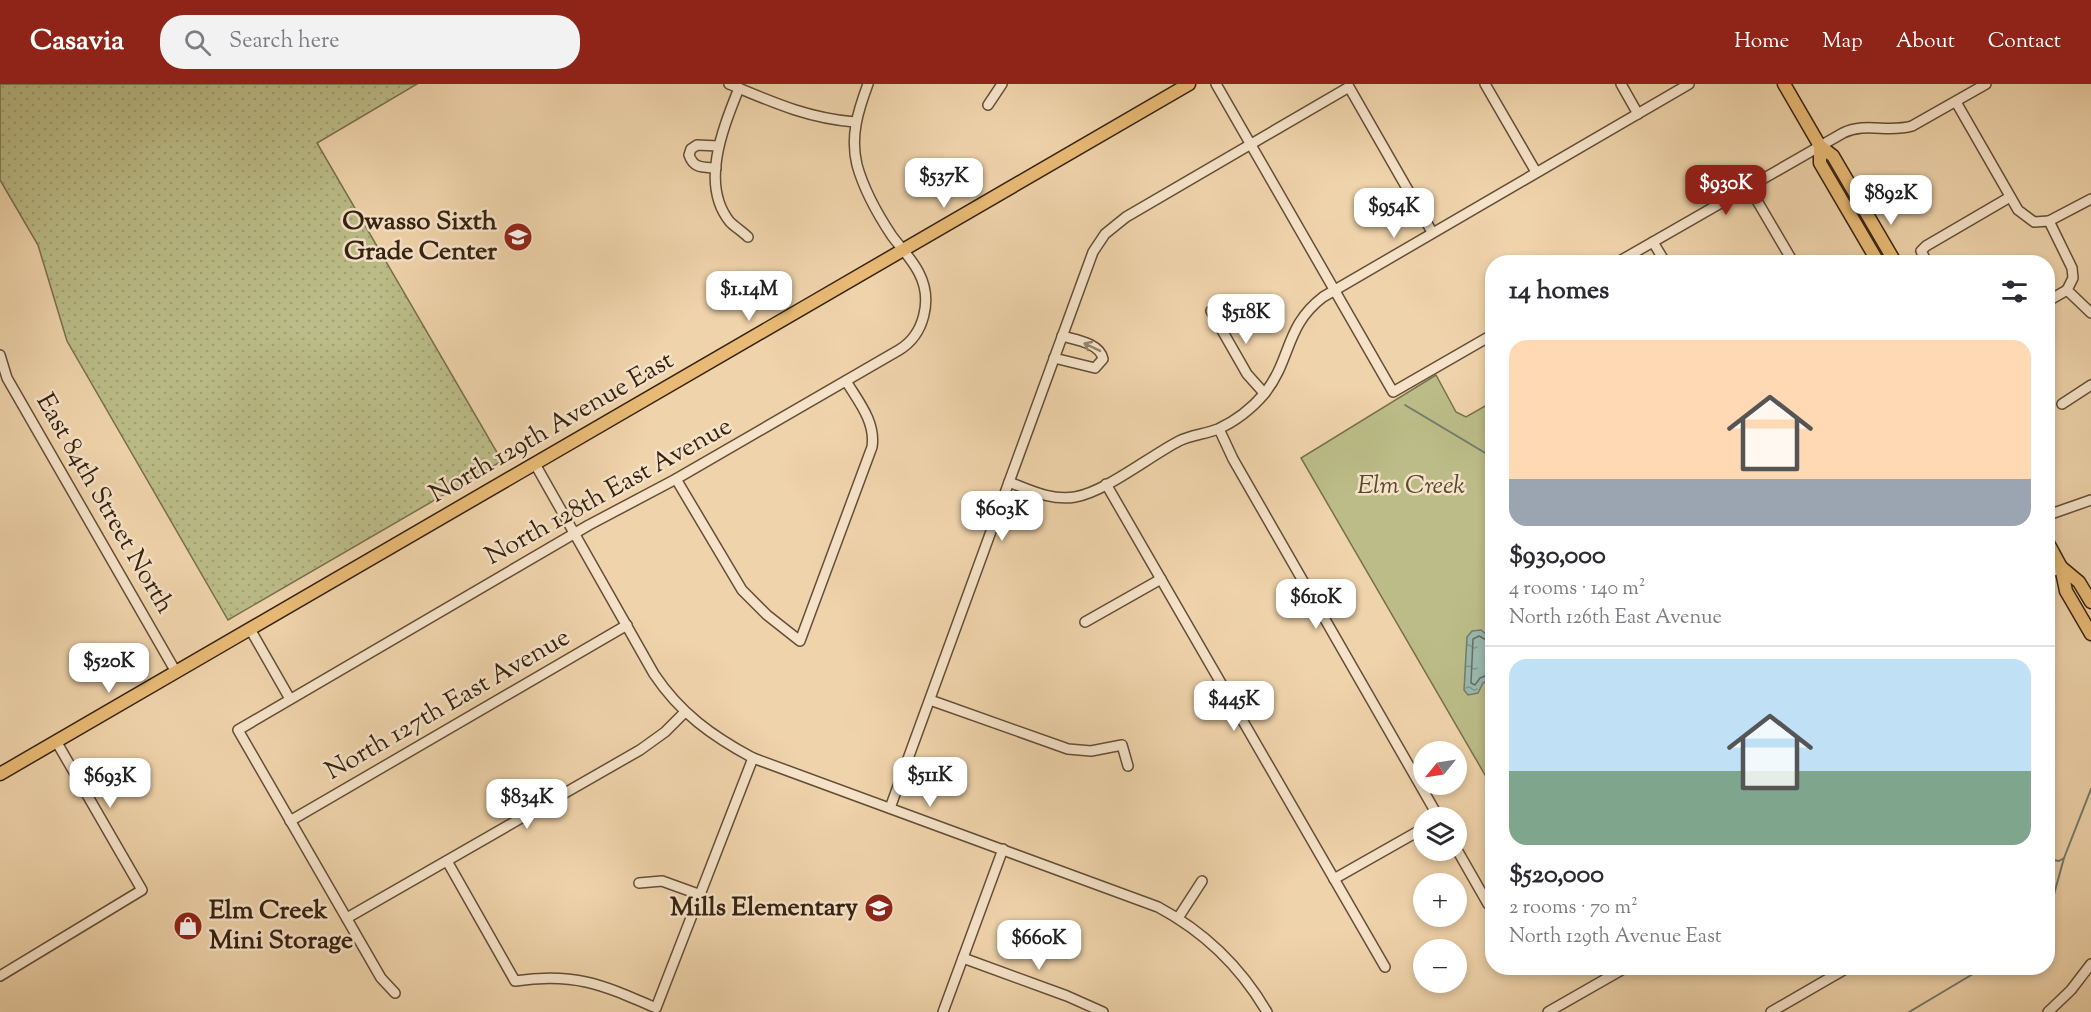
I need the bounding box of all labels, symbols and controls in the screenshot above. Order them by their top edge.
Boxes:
search box [160,15,580,69]
text: Casavia [30,22,124,62]
icon: search [181,26,214,59]
text: Search here [229,26,339,58]
text: Home [1734,27,1789,57]
text: Map [1822,27,1863,57]
text: About [1896,27,1955,57]
text: Contact [1988,27,2061,57]
pin: $537K [902,158,986,209]
text: $537K [919,163,969,192]
pin: $930K [1684,165,1768,216]
text: $930K [1699,170,1753,199]
pin: $892K [1849,175,1933,226]
text: $892K [1864,180,1918,209]
pin: $954K [1352,188,1436,239]
text: $954K [1368,193,1420,222]
place label: Owasso Sixth Grade Center [342,204,498,271]
school or university icon: Owasso Sixth Grade Center [502,221,534,253]
pin: $1.14M [700,271,798,322]
text: 14 homes [1509,273,1609,310]
icon: filters [1998,275,2031,308]
text: $1.14M [720,276,778,305]
pin: $518K [1204,294,1288,345]
text: $518K [1222,299,1270,328]
one-way arrow [1083,341,1101,353]
street label: North 129th Avenue East [423,343,681,513]
icon: home [1716,379,1824,487]
street label: East 84th Street North [26,387,182,621]
street label: North 128th East Avenue [479,409,739,575]
park label: Elm Creek [1357,468,1465,505]
pin: $603K [960,491,1044,542]
text: $603K [975,496,1029,525]
text: $930,000 [1509,538,1606,575]
text: 4 rooms · 140 m² [1509,575,1646,604]
pin: $610K [1274,579,1358,630]
text: $610K [1290,584,1342,613]
text: North 126th East Avenue [1509,604,1722,633]
street label: North 127th East Avenue [319,620,577,790]
pin: $520K [67,643,151,694]
text: $520K [83,648,135,677]
pin: $445K [1192,681,1276,732]
text: $445K [1208,686,1260,715]
icon: home [1716,698,1824,806]
north arrow [1413,741,1467,795]
map controls [1413,741,1467,993]
pin: $511K [888,757,972,808]
pin: $693K [68,758,152,809]
text: $511K [907,762,953,791]
text: $693K [84,763,136,792]
pin: $834K [485,779,569,830]
text: $834K [500,784,554,813]
button: layers [1413,807,1467,861]
text: $520,000 [1509,857,1604,894]
button: + [1413,873,1467,927]
place label: Mills Elementary [670,890,858,927]
school or university icon: Mills Elementary [863,892,895,924]
place label: Elm Creek Mini Storage [209,893,353,960]
text: 2 rooms · 70 m² [1509,894,1638,923]
shop icon: Elm Creek Mini Storage [172,910,204,942]
pin: $660K [997,920,1081,971]
text: North 129th Avenue East [1509,923,1722,952]
text: $660K [1011,925,1067,954]
button: − [1413,939,1467,993]

